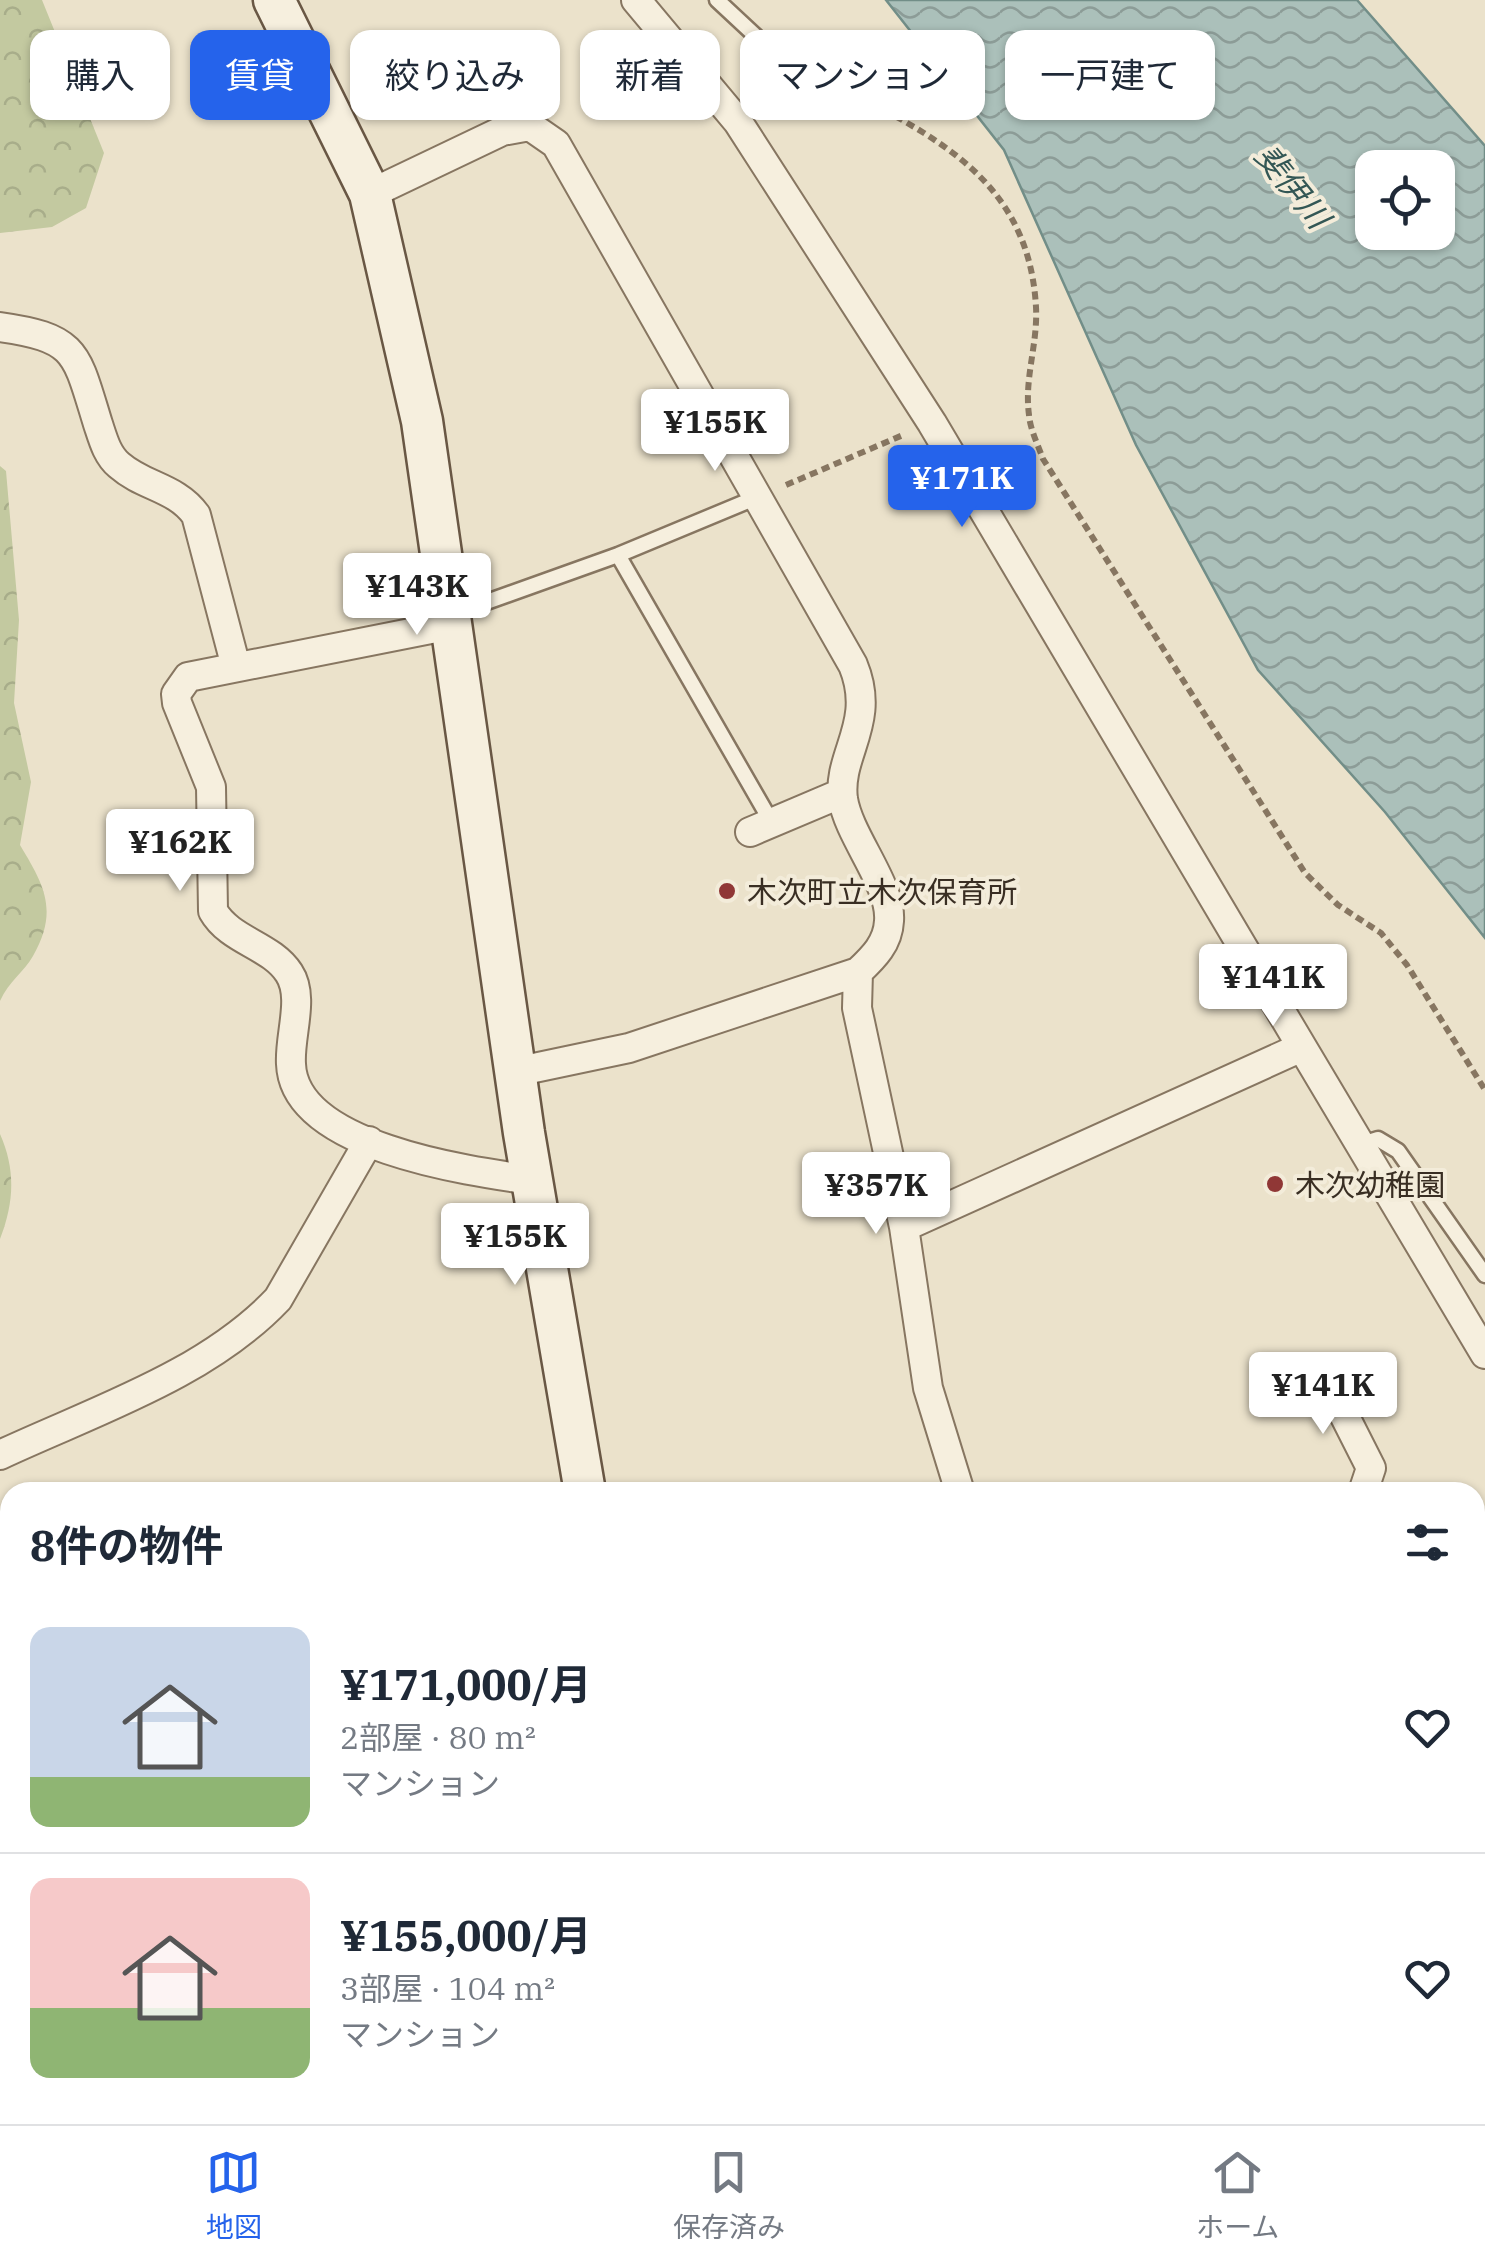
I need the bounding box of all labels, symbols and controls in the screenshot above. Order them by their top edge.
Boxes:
chip: 購入 [30,30,170,120]
chip: 賃貸 [190,30,330,120]
chip: 絞り込み [350,30,560,120]
chip: 新着 [580,30,720,120]
chip: マンション [740,30,985,120]
chip: 一戸建て [1005,30,1215,120]
water label: 斐伊川 [1246,135,1341,239]
map controls [1355,150,1455,250]
button: locate [1355,150,1455,250]
pin: ¥155K [645,389,785,474]
text: ¥155K [663,400,767,442]
pin: ¥171K [892,445,1032,530]
text: ¥171K [910,456,1014,498]
pin: ¥143K [347,553,487,638]
text: ¥143K [365,564,469,606]
pin: ¥162K [110,809,250,894]
text: ¥162K [128,820,232,862]
place label: 木次町立木次保育所 [747,872,1017,911]
marker: 木次町立木次保育所 [716,880,738,902]
pin: ¥141K [1203,944,1343,1029]
text: ¥141K [1221,955,1325,997]
pin: ¥357K [806,1152,946,1237]
text: ¥357K [824,1163,928,1205]
place label: 木次幼稚園 [1295,1165,1445,1204]
marker: 木次幼稚園 [1264,1173,1286,1195]
pin: ¥155K [445,1203,585,1288]
text: ¥155K [463,1214,567,1256]
pin: ¥141K [1253,1352,1393,1437]
text: ¥141K [1271,1363,1375,1405]
icon: filters [1400,1515,1455,1570]
text: 8件の物件 [30,1518,223,1573]
text: ¥171,000/月 [340,1657,592,1712]
icon: home [110,1667,230,1787]
icon: heart [1400,1700,1455,1755]
text: 2部屋 · 80 m² [340,1716,536,1758]
text: マンション [340,1762,500,1804]
text: ¥155,000/月 [340,1908,592,1963]
icon: home [110,1918,230,2038]
icon: heart [1400,1951,1455,2006]
text: 3部屋 · 104 m² [340,1967,555,2009]
text: マンション [340,2013,500,2055]
tab: 地図 [206,2145,262,2245]
tab: 保存済み [673,2145,785,2245]
tab: ホーム [1196,2145,1279,2245]

